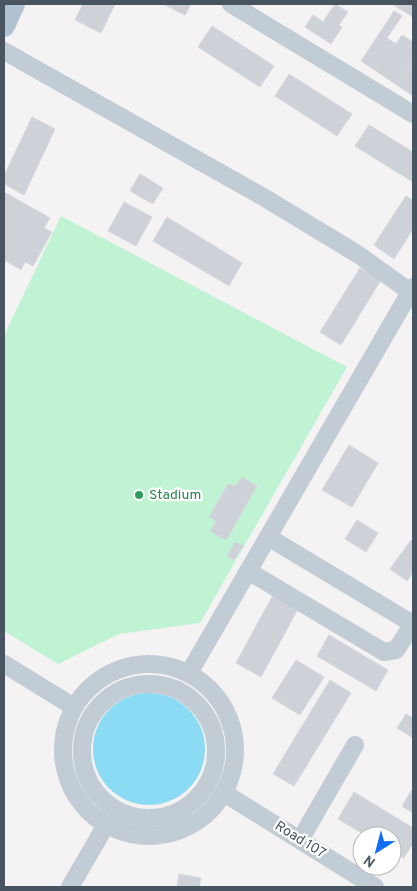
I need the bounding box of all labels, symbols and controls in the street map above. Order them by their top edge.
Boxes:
place label: Stadium [149,487,201,504]
marker: Stadium [133,489,145,501]
street label: Road 107 [271,818,329,862]
north arrow [352,826,402,876]
text: N [361,850,379,870]

